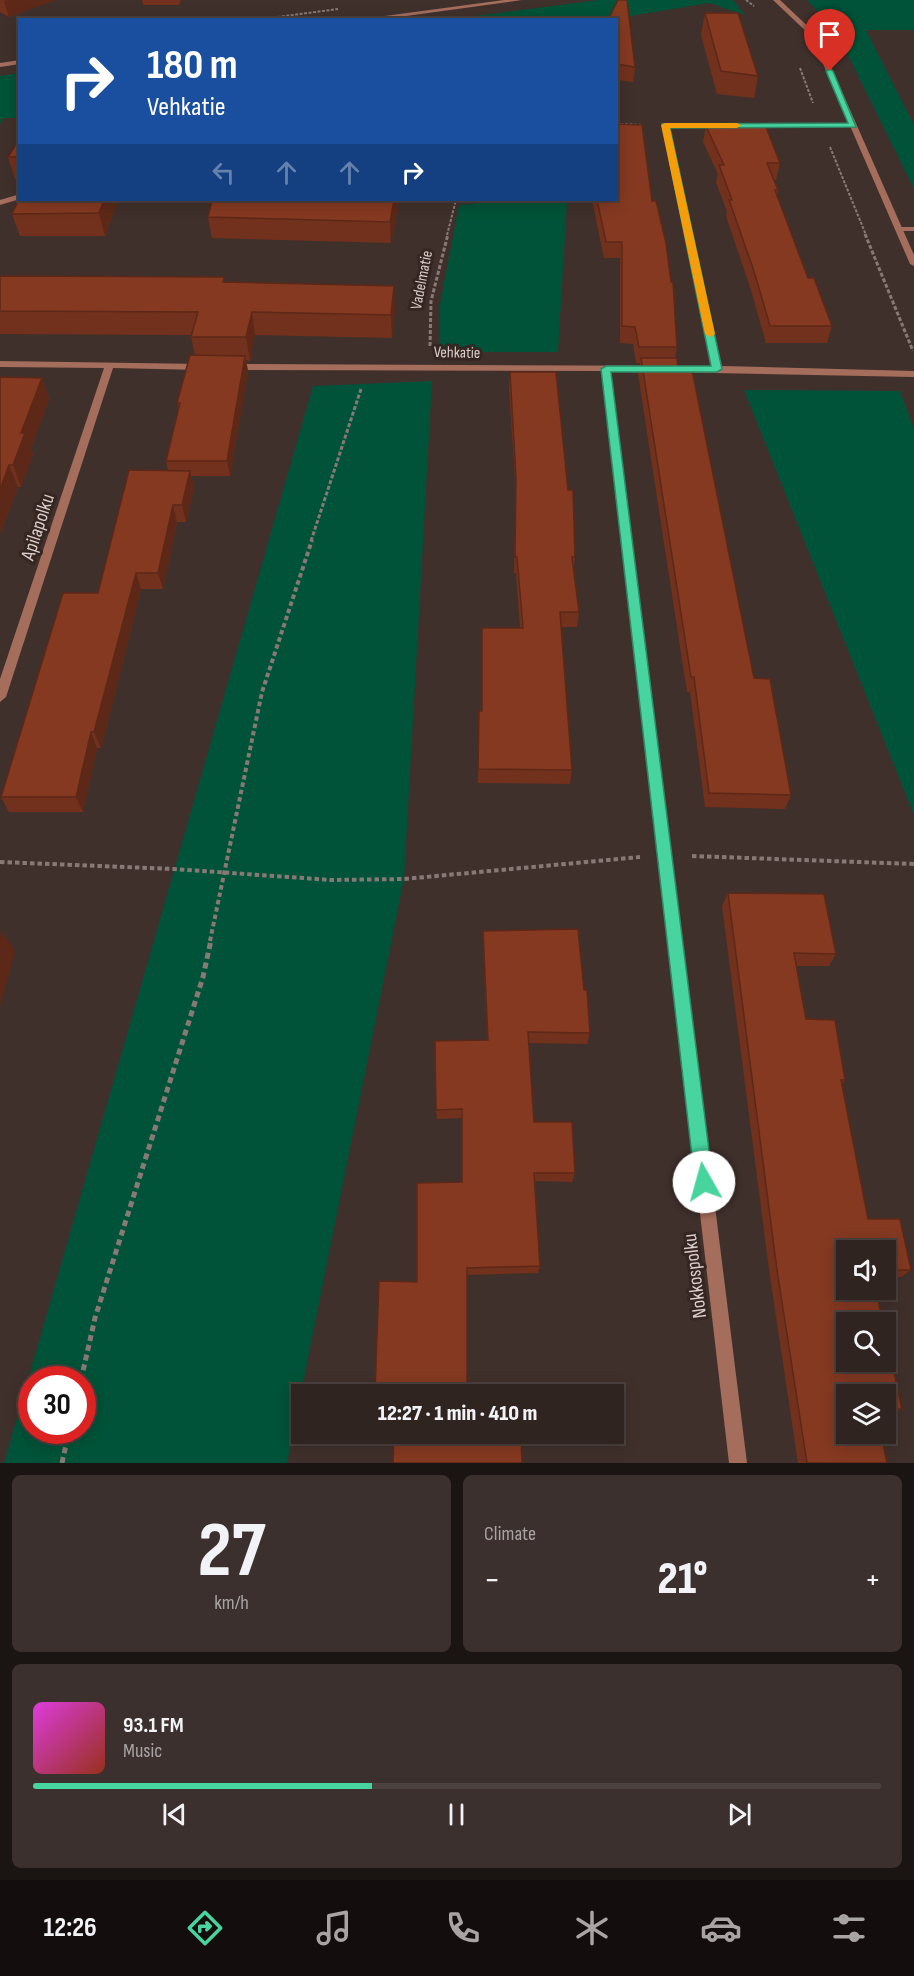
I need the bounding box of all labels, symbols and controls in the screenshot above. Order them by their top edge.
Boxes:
pin [804,9,855,71]
icon: arrive [813,18,846,51]
text: 180 m [147,40,238,91]
icon: right [48,42,126,120]
text: Vehkatie [147,91,226,123]
icon: left [207,156,240,189]
icon: ahead [270,156,303,189]
icon: ahead [333,156,366,189]
icon: right [396,156,429,189]
street label: Vadelmatie [407,249,437,311]
street label: Vehkatie [434,343,480,363]
street label: Apilapolku [16,491,60,564]
position arrow [672,1150,736,1214]
street label: Nokkospolku [678,1232,712,1320]
map controls [836,1240,896,1444]
button: sound [836,1240,896,1300]
button: search [836,1312,896,1372]
speed limit sign: 30 [18,1366,96,1444]
button: layers [836,1384,896,1444]
text: 12:27 · 1 min · 410 m [378,1400,537,1427]
text: 27 [197,1505,266,1598]
text: Climate [484,1522,536,1546]
text: 21° [657,1552,708,1607]
text: − [484,1560,500,1600]
text: + [865,1560,881,1600]
text: km/h [214,1591,249,1615]
text: 93.1 FM [123,1712,184,1739]
text: Music [123,1739,162,1763]
icon: previous [158,1798,191,1831]
icon: pause [440,1798,473,1831]
icon: next [723,1798,756,1831]
icon: directions [184,1907,226,1949]
icon: music [313,1907,355,1949]
icon: phone [442,1907,484,1949]
icon: climate [571,1907,613,1949]
icon: car [700,1907,742,1949]
icon: filters [828,1907,870,1949]
text: 12:26 [43,1912,97,1944]

